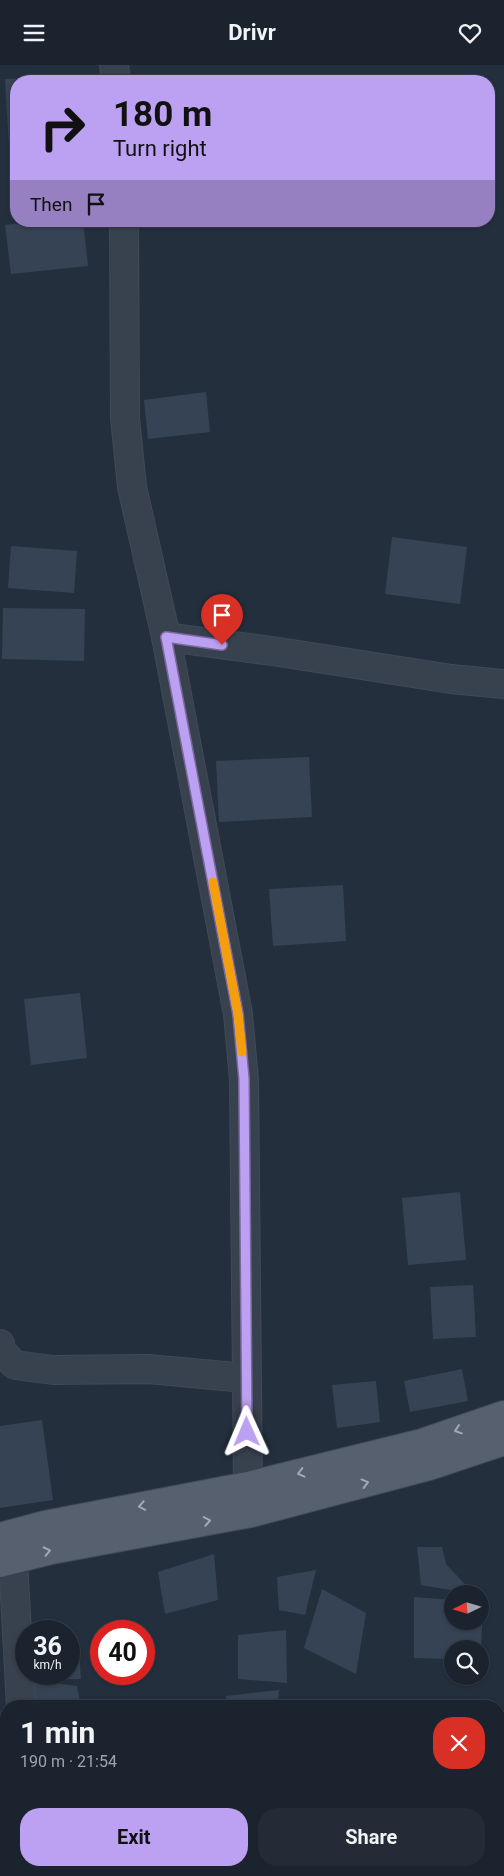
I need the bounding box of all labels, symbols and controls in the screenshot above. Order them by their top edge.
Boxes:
icon: menu [20,19,48,47]
icon: heart [456,19,484,47]
text: Drivr [228,20,276,45]
text: 180 m [113,94,212,135]
icon: right [30,95,95,160]
text: Turn right [113,136,207,161]
icon: arrive [82,190,110,218]
text: Then [30,193,72,216]
pin [201,594,243,645]
icon: arrive [208,601,236,629]
position arrow [220,1405,272,1457]
one-way arrow [454,1425,463,1435]
one-way arrow [297,1467,306,1478]
one-way arrow [360,1478,369,1489]
one-way arrow [138,1501,147,1511]
one-way arrow [203,1517,211,1527]
one-way arrow [43,1546,52,1557]
north arrow [444,1585,489,1630]
map controls [444,1585,489,1685]
speed limit sign: 40 [90,1620,155,1685]
text: 36 [33,1632,62,1661]
button: search [444,1640,489,1685]
text: km/h [33,1658,62,1672]
text: 1 min [20,1715,95,1750]
button: close [433,1717,485,1769]
text: 190 m · 21:54 [20,1752,117,1771]
button: Exit [20,1808,248,1866]
button: Share [258,1808,485,1866]

